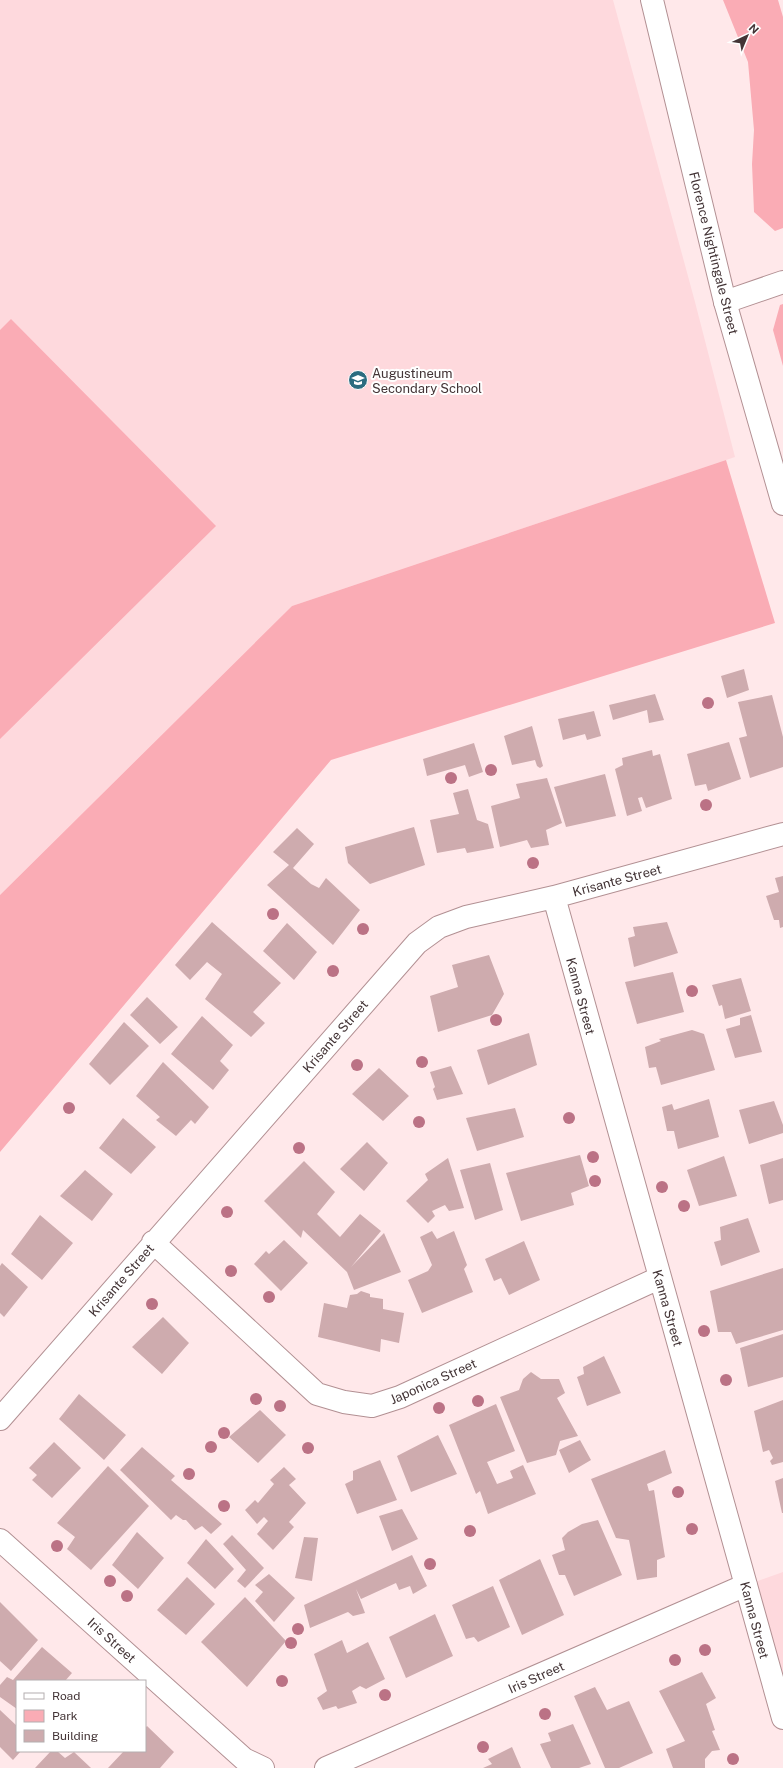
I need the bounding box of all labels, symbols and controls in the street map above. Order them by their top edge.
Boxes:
north arrow [727,16,767,56]
text: N [747,22,761,36]
street label: Florence Nightingale Street [686,170,741,336]
place label: Augustineum Secondary School [372,366,482,396]
school or university icon: Augustineum Secondary School [347,369,369,391]
street label: Krisante Street [571,861,663,900]
street label: Kanna Street [563,956,598,1036]
street label: Krisante Street [300,997,371,1076]
street label: Krisante Street [86,1241,157,1320]
street label: Kanna Street [649,1268,686,1348]
street label: Japonica Street [388,1356,479,1407]
street label: Kanna Street [737,1580,772,1660]
street label: Iris Street [84,1615,139,1666]
street label: Iris Street [506,1658,567,1696]
legend [16,1680,146,1752]
text: Road [52,1689,80,1703]
text: Park [52,1709,78,1723]
text: Building [52,1729,98,1743]

